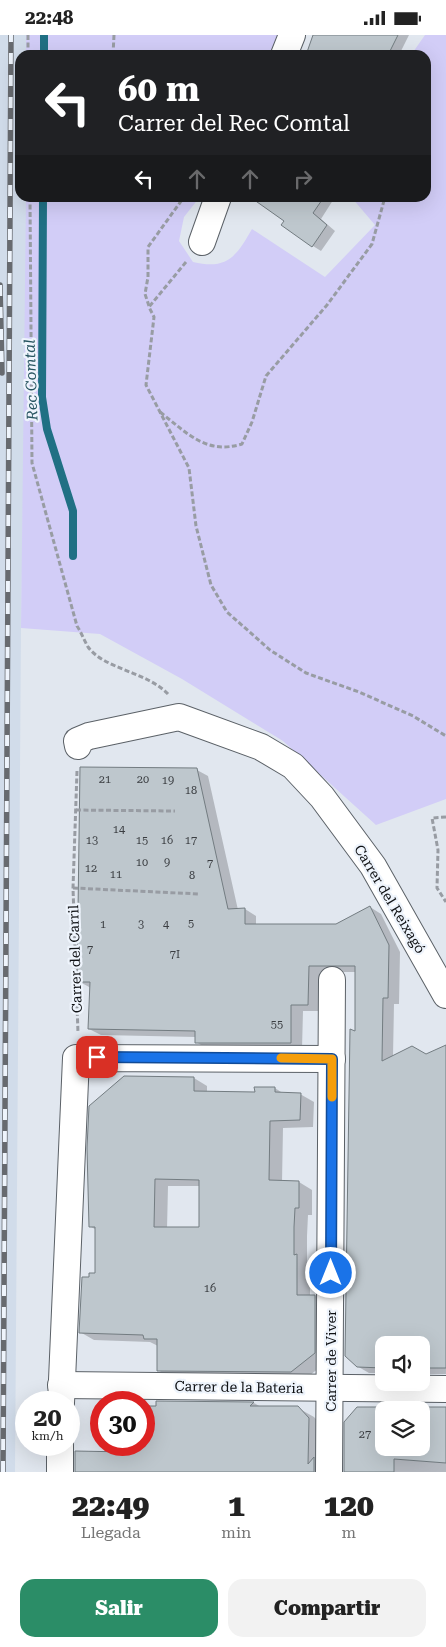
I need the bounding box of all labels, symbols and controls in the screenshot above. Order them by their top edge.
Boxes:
text: 22:48 [25,6,74,29]
text: 60 m [118,69,200,110]
icon: left [35,70,100,135]
text: Carrer del Rec Comtal [118,111,350,136]
icon: left [130,165,158,193]
icon: ahead [183,165,211,193]
icon: ahead [236,165,264,193]
icon: right [289,165,317,193]
water label: Rec Comtal [21,339,41,422]
house number: 21 [99,773,111,786]
house number: 20 [137,773,149,786]
house number: 19 [162,774,174,787]
house number: 18 [185,784,197,797]
house number: 14 [113,823,126,836]
house number: 13 [86,834,98,847]
house number: 15 [136,834,148,847]
house number: 16 [161,834,173,847]
house number: 17 [185,834,197,847]
street label: Carrer del Reixagó [351,842,429,956]
house number: 10 [136,856,148,869]
house number: 9 [164,856,170,869]
house number: 7 [207,857,213,870]
house number: 12 [85,862,97,875]
house number: 11 [110,868,122,881]
house number: 8 [189,869,195,882]
street label: Carrer del Carril [65,904,85,1013]
house number: 5 [188,917,194,930]
house number: 1 [100,918,106,931]
house number: 3 [138,918,144,931]
house number: 4 [163,918,170,931]
house number: 7 [87,943,93,956]
house number: 7I [170,948,180,961]
house number: 55 [271,1018,283,1031]
pin [76,1036,118,1078]
icon: arrive [83,1043,111,1071]
position arrow [304,1246,356,1298]
house number: 16 [204,1282,216,1295]
street label: Carrer de Viver [323,1310,339,1412]
map controls [375,1336,430,1456]
button: sound [375,1336,430,1391]
street label: Carrer de la Bateria [174,1378,304,1396]
speed limit sign: 30 [90,1391,155,1456]
button: layers [375,1401,430,1456]
text: 20 [33,1403,62,1432]
house number: 27 [359,1428,371,1441]
text: km/h [31,1429,64,1443]
text: 22:49 [72,1488,149,1523]
text: 1 [228,1488,245,1523]
text: 120 [323,1488,374,1523]
text: Llegada [81,1523,141,1542]
text: min [221,1523,251,1542]
text: m [341,1523,356,1542]
button: Salir [20,1579,218,1637]
button: Compartir [228,1579,426,1637]

